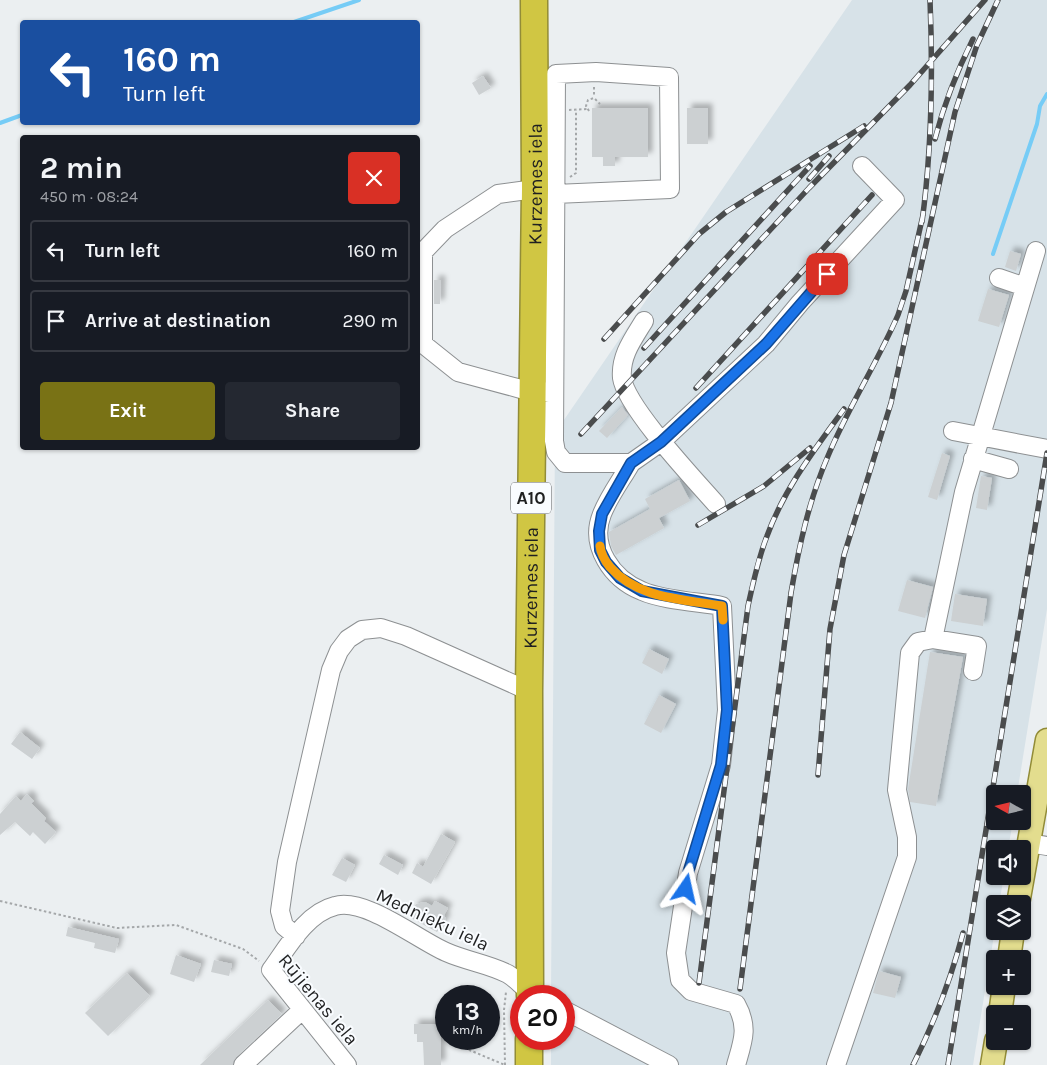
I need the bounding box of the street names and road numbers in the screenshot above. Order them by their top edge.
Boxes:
street label: Kurzemes iela [524,123,547,245]
road number: A10 [511,482,551,514]
street label: Kurzemes iela [520,527,543,649]
street label: Mednieku iela [373,884,492,956]
street label: Rūjienas iela [274,950,363,1050]

